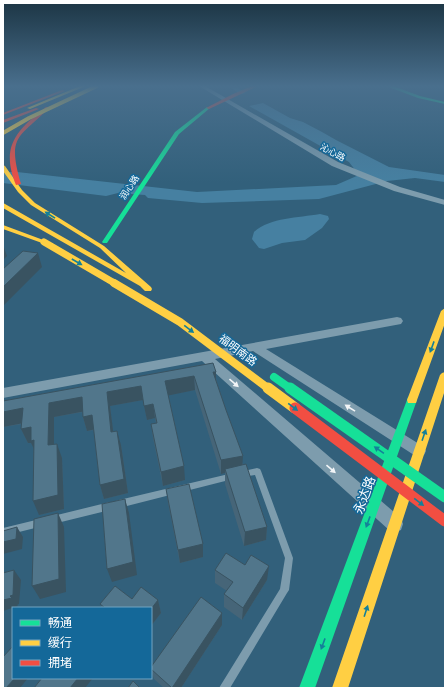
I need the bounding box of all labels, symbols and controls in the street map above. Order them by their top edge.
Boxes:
street label: 沁心路 [318,140,348,164]
street label: 润心路 [116,172,142,202]
one-way arrow [44,211,56,218]
one-way arrow [71,259,83,266]
one-way arrow [184,324,194,332]
street label: 福明南路 [216,330,260,370]
one-way arrow [428,342,434,354]
one-way arrow [229,379,239,388]
one-way arrow [287,403,298,411]
one-way arrow [344,404,356,411]
one-way arrow [422,428,428,440]
one-way arrow [373,446,384,454]
one-way arrow [326,465,337,474]
street label: 永达路 [348,473,380,517]
one-way arrow [414,497,425,506]
one-way arrow [364,517,370,529]
one-way arrow [363,605,369,617]
legend [12,607,152,679]
text: 畅通 [48,613,72,632]
text: 缓行 [48,633,72,652]
one-way arrow [320,639,326,651]
text: 拥堵 [48,653,72,672]

